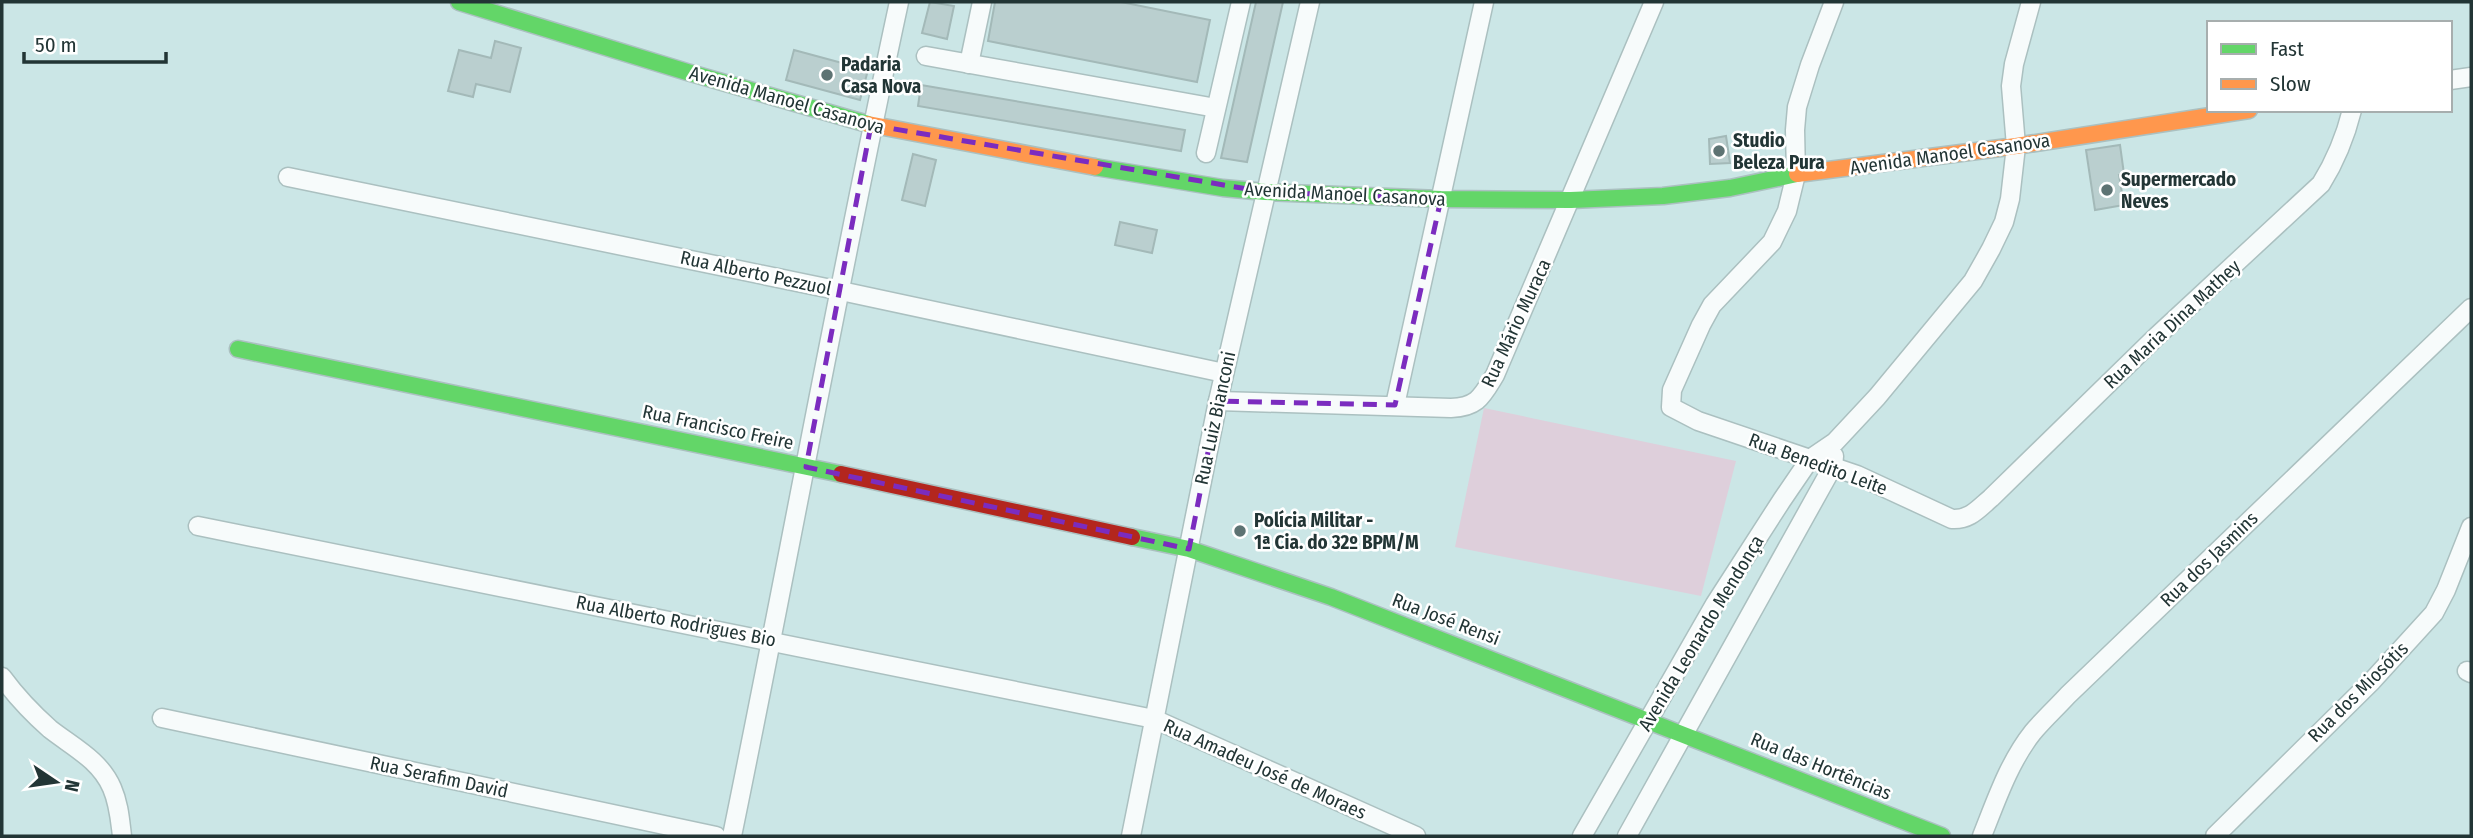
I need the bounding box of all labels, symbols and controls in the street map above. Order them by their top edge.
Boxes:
scale bar [24,21,166,65]
legend [2207,21,2452,112]
text: 50 m [35,32,77,58]
text: Fast [2270,36,2304,62]
place label: Padaria Casa Nova [841,53,921,98]
street label: Avenida Manoel Casanova [687,61,887,139]
marker: Padaria Casa Nova [819,67,835,83]
text: Slow [2270,71,2311,97]
place label: Studio Beleza Pura [1733,129,1825,174]
street label: Avenida Manoel Casanova [1849,129,2051,179]
marker: Studio Beleza Pura [1711,143,1727,159]
place label: Supermercado Neves [2121,168,2236,213]
street label: Avenida Manoel Casanova [1244,177,1446,211]
marker: Supermercado Neves [2099,182,2115,198]
street label: Rua Alberto Pezzuol [678,246,834,300]
street label: Rua Maria Dina Mathey [2099,254,2246,393]
street label: Rua Mário Muraca [1476,255,1556,391]
street label: Rua Luiz Bianconi [1190,349,1240,487]
street label: Rua Francisco Freire [640,400,796,454]
street label: Rua Benedito Leite [1745,428,1891,500]
street label: Rua dos Jasmins [2155,507,2263,611]
place label: Polícia Militar - 1ª Cia. do 32º BPM/M [1254,509,1419,554]
marker: Polícia Militar - 1ª Cia. do 32º BPM/M [1232,523,1248,539]
street label: Avenida Leonardo Mendonça [1633,531,1769,735]
street label: Rua José Rensi [1389,588,1503,650]
street label: Rua Alberto Rodrigues Bio [574,590,778,652]
street label: Rua dos Miosótis [2303,637,2413,747]
street label: Rua Amadeu José de Moraes [1160,714,1370,824]
street label: Rua das Hortências [1747,727,1895,805]
north arrow [21,747,91,817]
street label: Rua Serafim David [368,751,510,803]
text: N [60,778,85,794]

